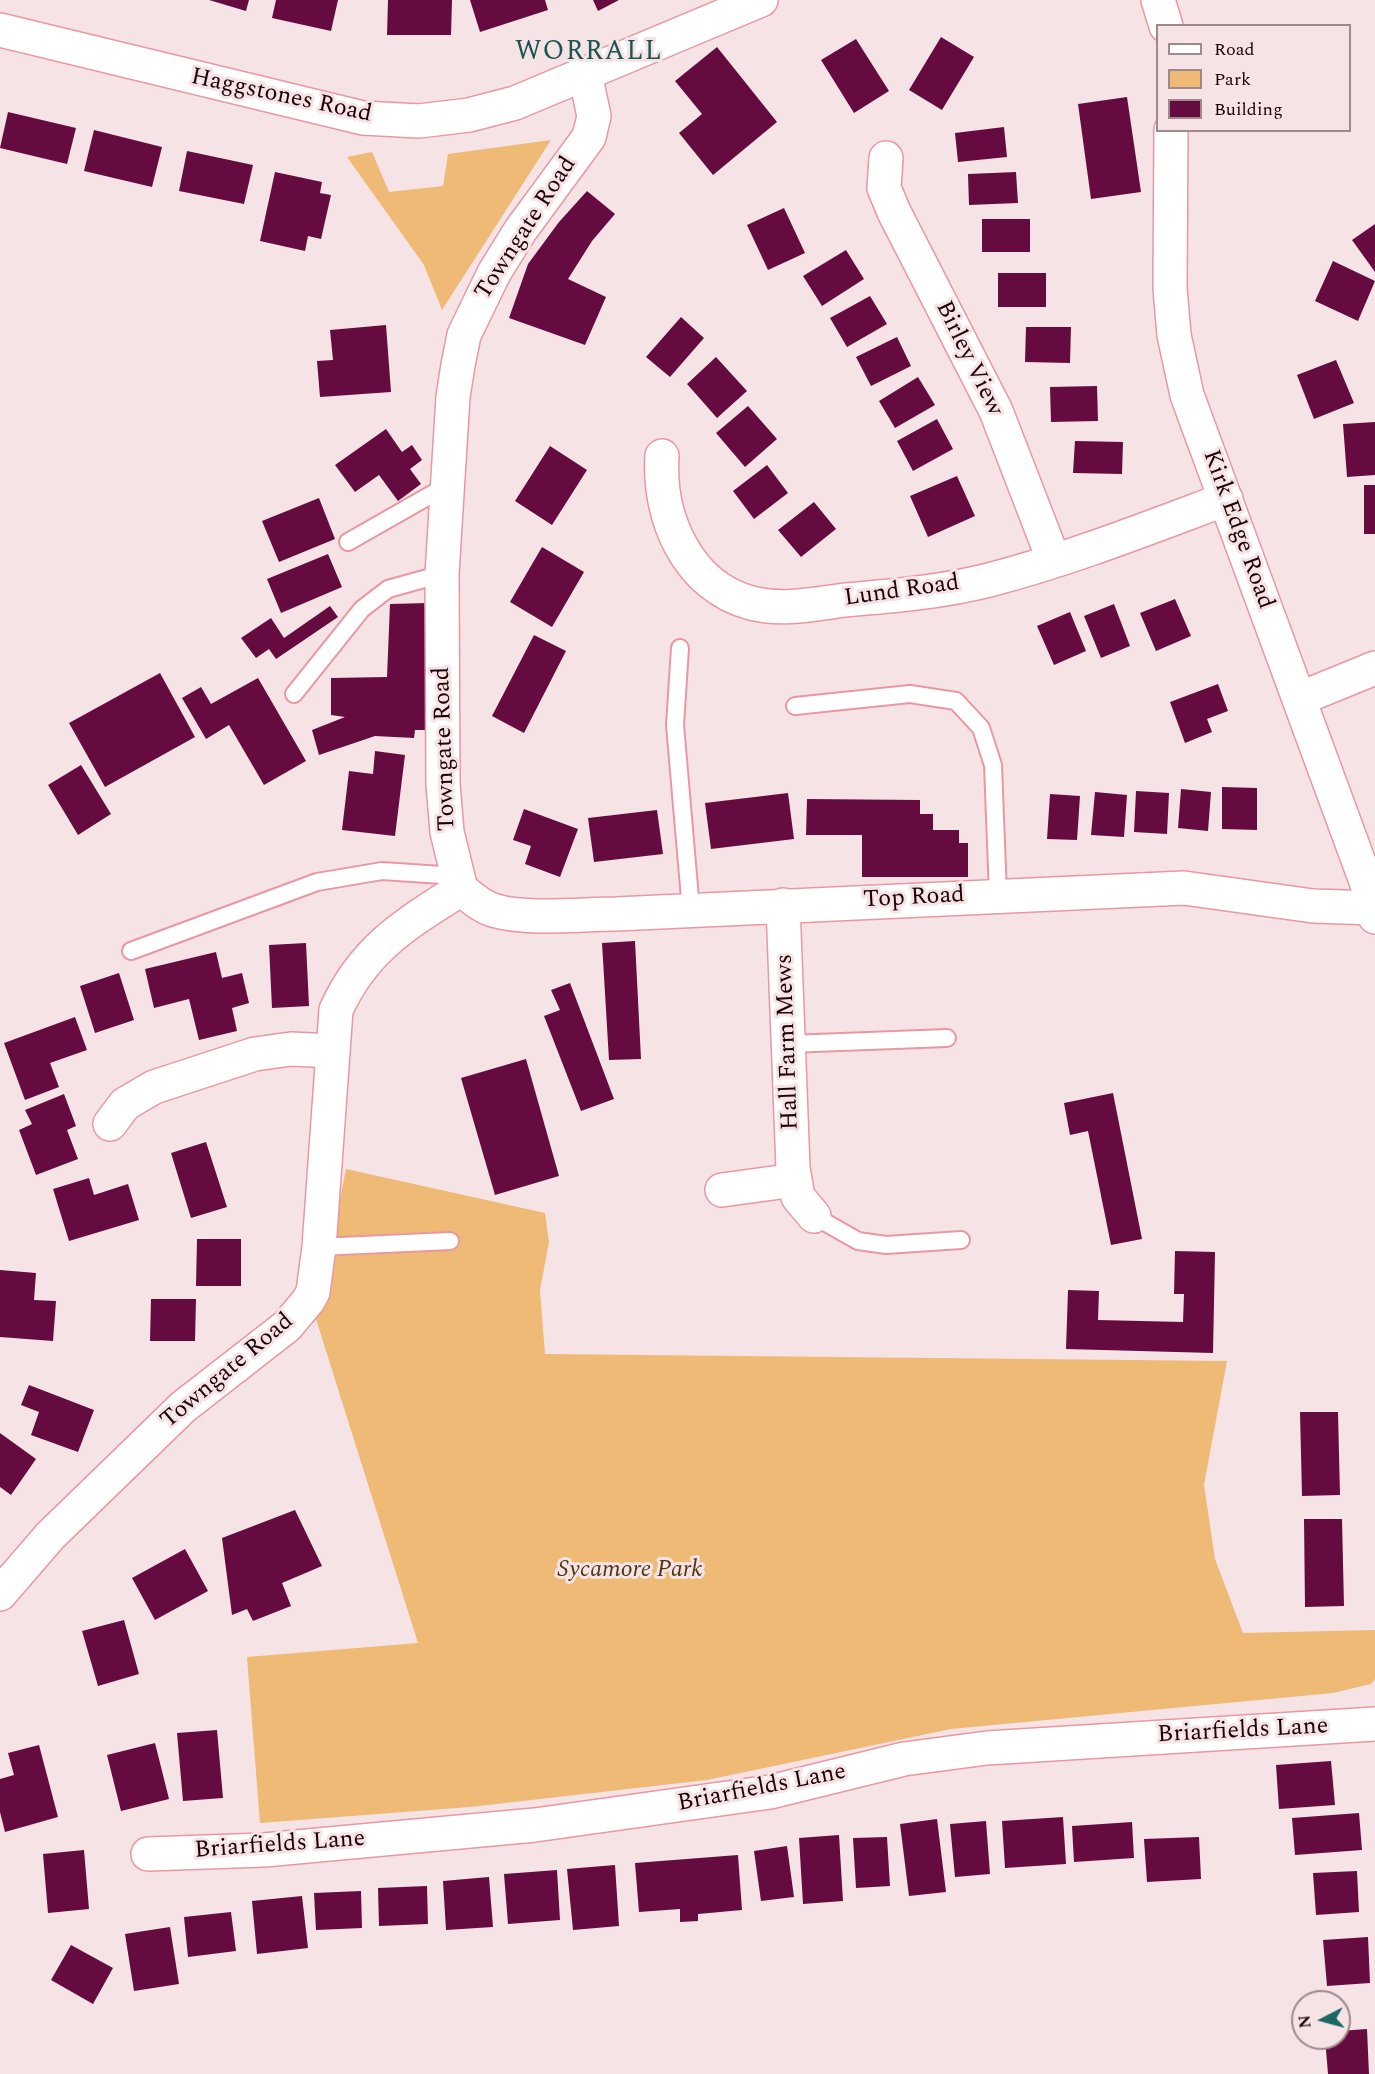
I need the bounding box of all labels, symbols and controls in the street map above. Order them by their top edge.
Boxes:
legend [1156,24,1351,132]
text: Road [1214,36,1255,63]
district label: WORRALL [515,38,663,70]
street label: Haggstones Road [188,64,374,130]
text: Park [1214,66,1251,93]
text: Building [1214,96,1283,123]
street label: Towngate Road [470,152,584,306]
street label: Birley View [928,297,1008,421]
street label: Kirk Edge Road [1195,447,1279,613]
street label: Lund Road [843,570,961,614]
street label: Towngate Road [429,666,463,832]
street label: Top Road [862,882,966,916]
street label: Hall Farm Mews [772,953,806,1131]
street label: Towngate Road [156,1308,300,1436]
park label: Sycamore Park [558,1557,702,1585]
street label: Briarfields Lane [1157,1713,1329,1751]
street label: Briarfields Lane [675,1759,849,1819]
street label: Briarfields Lane [194,1826,366,1866]
north arrow [1291,1990,1351,2050]
text: N [1292,2014,1318,2029]

